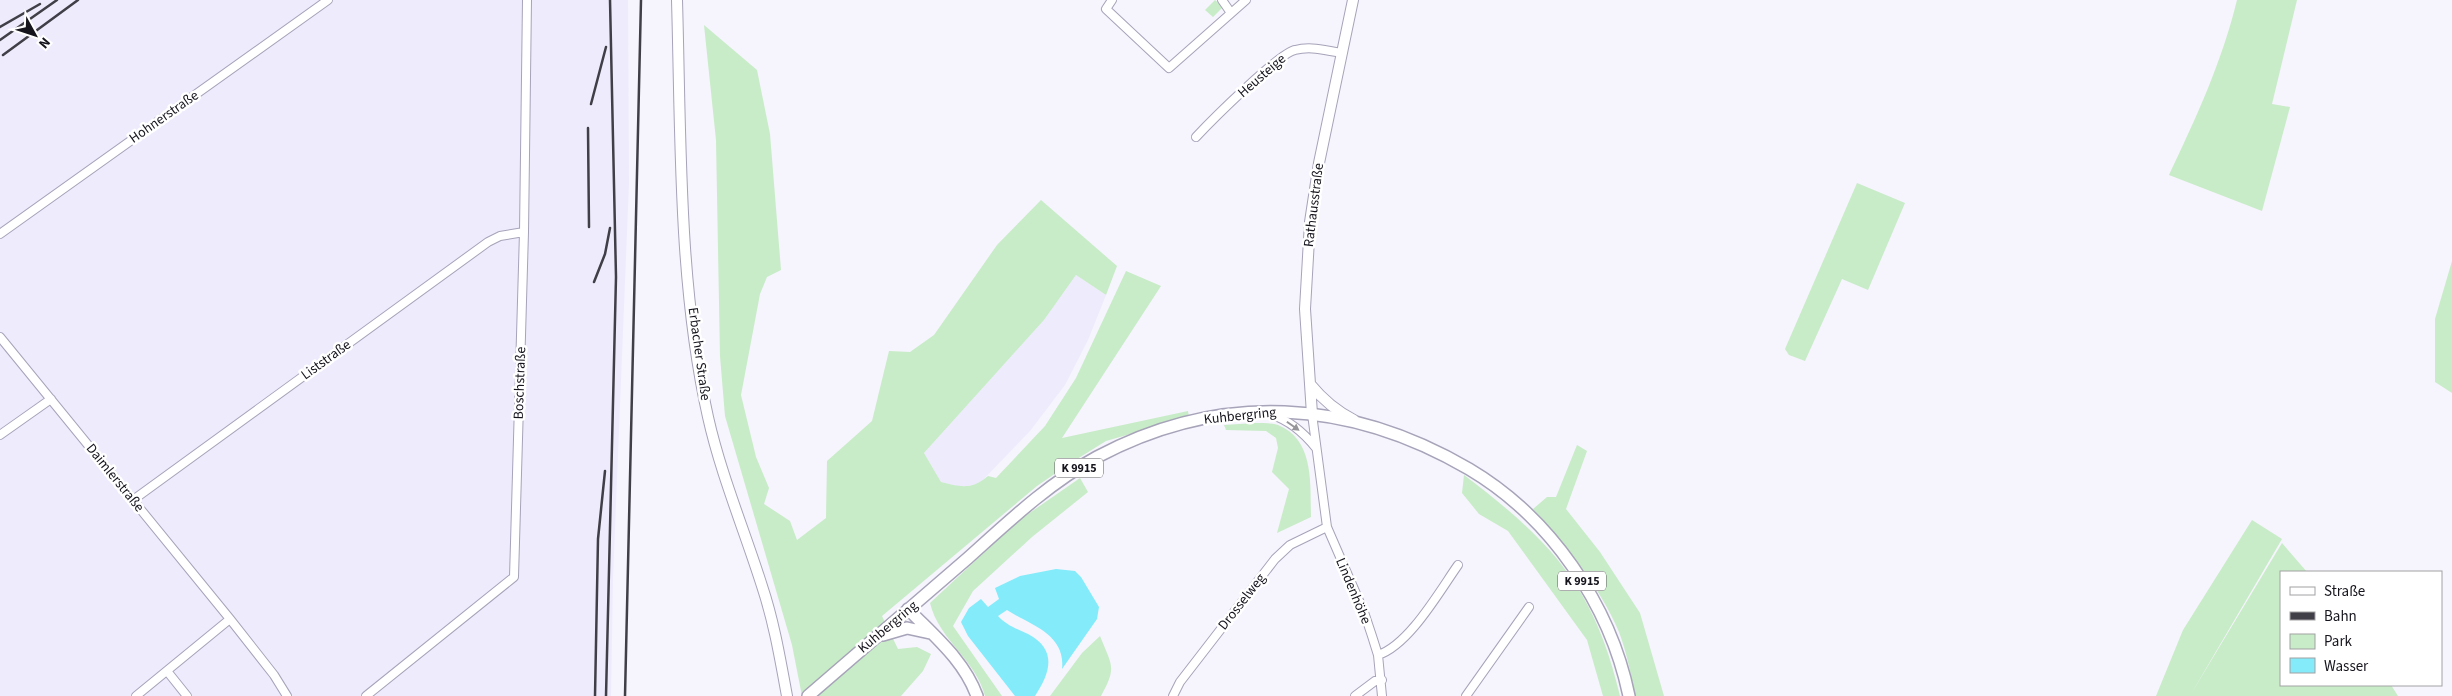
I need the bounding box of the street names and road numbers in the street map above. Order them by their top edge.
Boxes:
street label: Heusteige [1234,49,1290,103]
street label: Hohnerstraße [125,86,203,148]
street label: Rathausstraße [1299,162,1329,248]
street label: Erbacher Straße [683,306,715,402]
street label: Liststraße [297,335,355,385]
street label: Boschstraße [509,346,531,420]
street label: Kuhbergring [1203,402,1277,430]
street label: Daimlerstraße [81,439,149,517]
road number: K 9915 [1055,458,1103,478]
street label: Lindenhöhe [1330,555,1376,627]
street label: Drosselweg [1213,569,1271,635]
road number: K 9915 [1558,572,1606,590]
street label: Kuhbergring [854,596,922,658]

